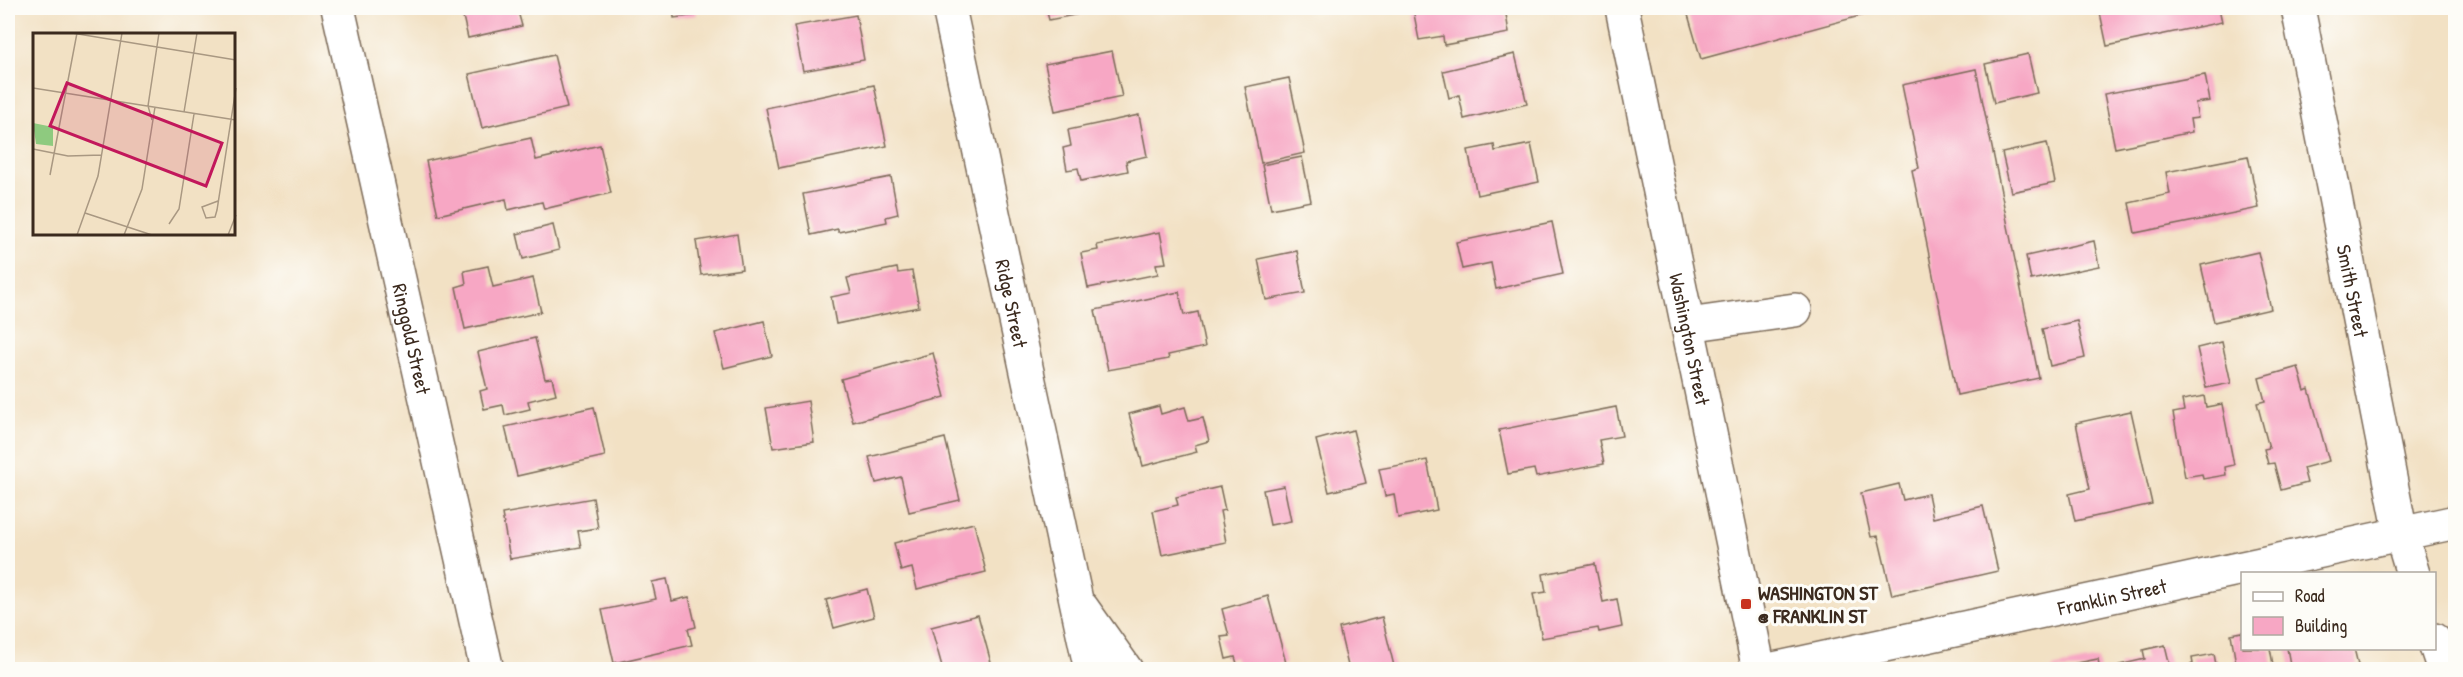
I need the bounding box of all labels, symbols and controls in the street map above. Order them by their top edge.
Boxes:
inset map [33,33,236,236]
street label: Smith Street [2331,242,2376,340]
street label: Ridge Street [990,257,1035,351]
street label: Washington Street [1664,271,1718,408]
street label: Ringgold Street [387,281,438,398]
street label: Franklin Street [2054,571,2170,621]
legend [2241,572,2436,650]
place label: WASHINGTON ST @ FRANKLIN ST [1758,579,1878,629]
text: Road [2295,583,2325,608]
marker: WASHINGTON ST @ FRANKLIN ST [1739,597,1753,611]
text: Building [2295,613,2347,638]

